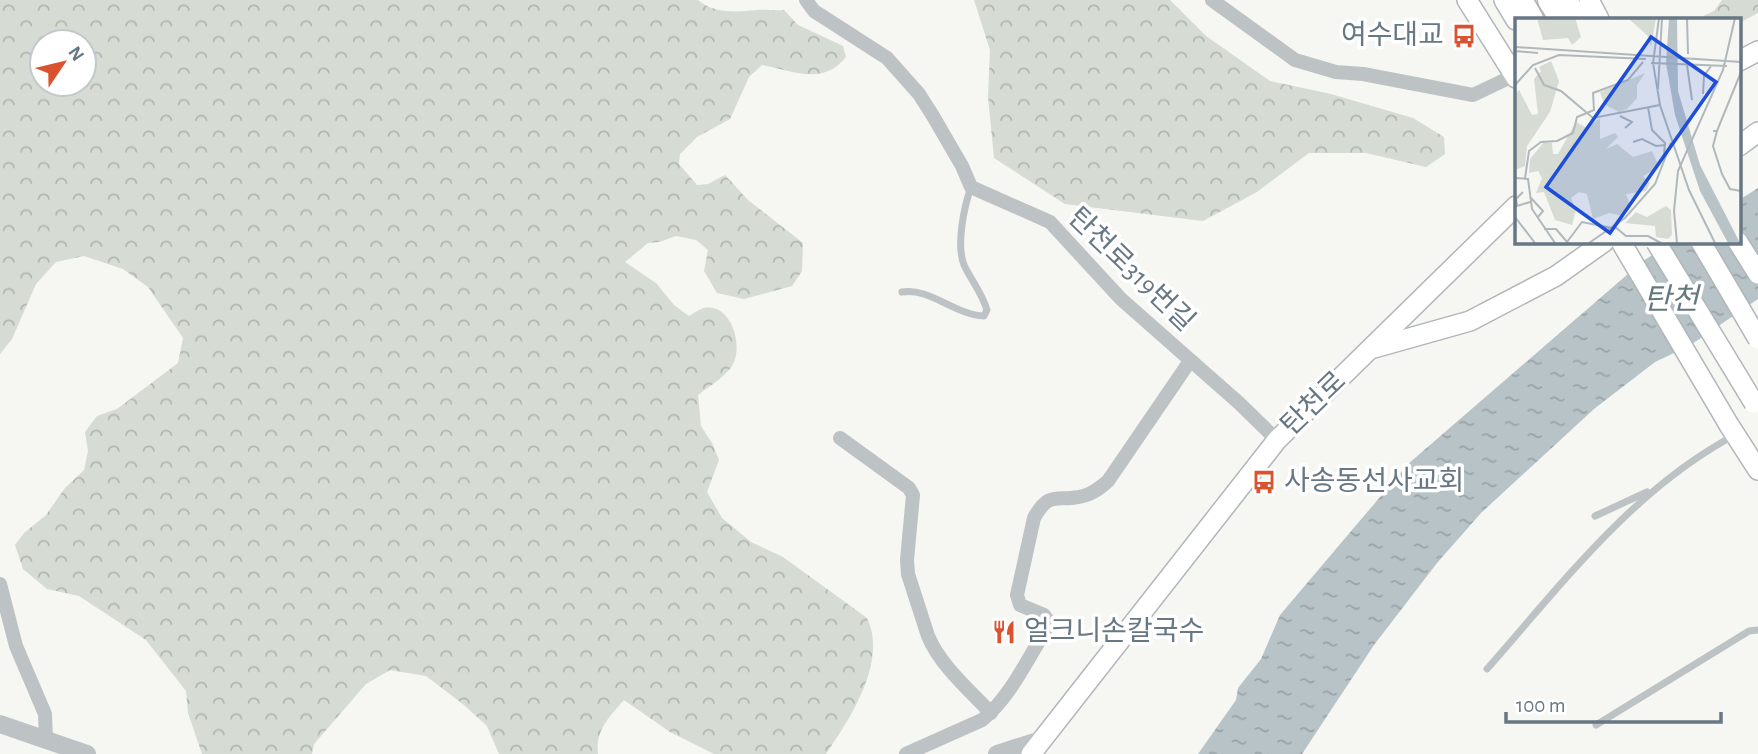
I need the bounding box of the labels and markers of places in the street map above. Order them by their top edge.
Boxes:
place label: 여수대교 [1341,20,1444,50]
bus stop icon: 여수대교 [1450,22,1478,50]
place label: 사송동선사교회 [1284,466,1464,496]
bus stop icon: 사송동선사교회 [1250,468,1278,496]
place label: 얼크니손칼국수 [1024,616,1204,646]
restaurant icon: 얼크니손칼국수 [990,618,1018,646]

